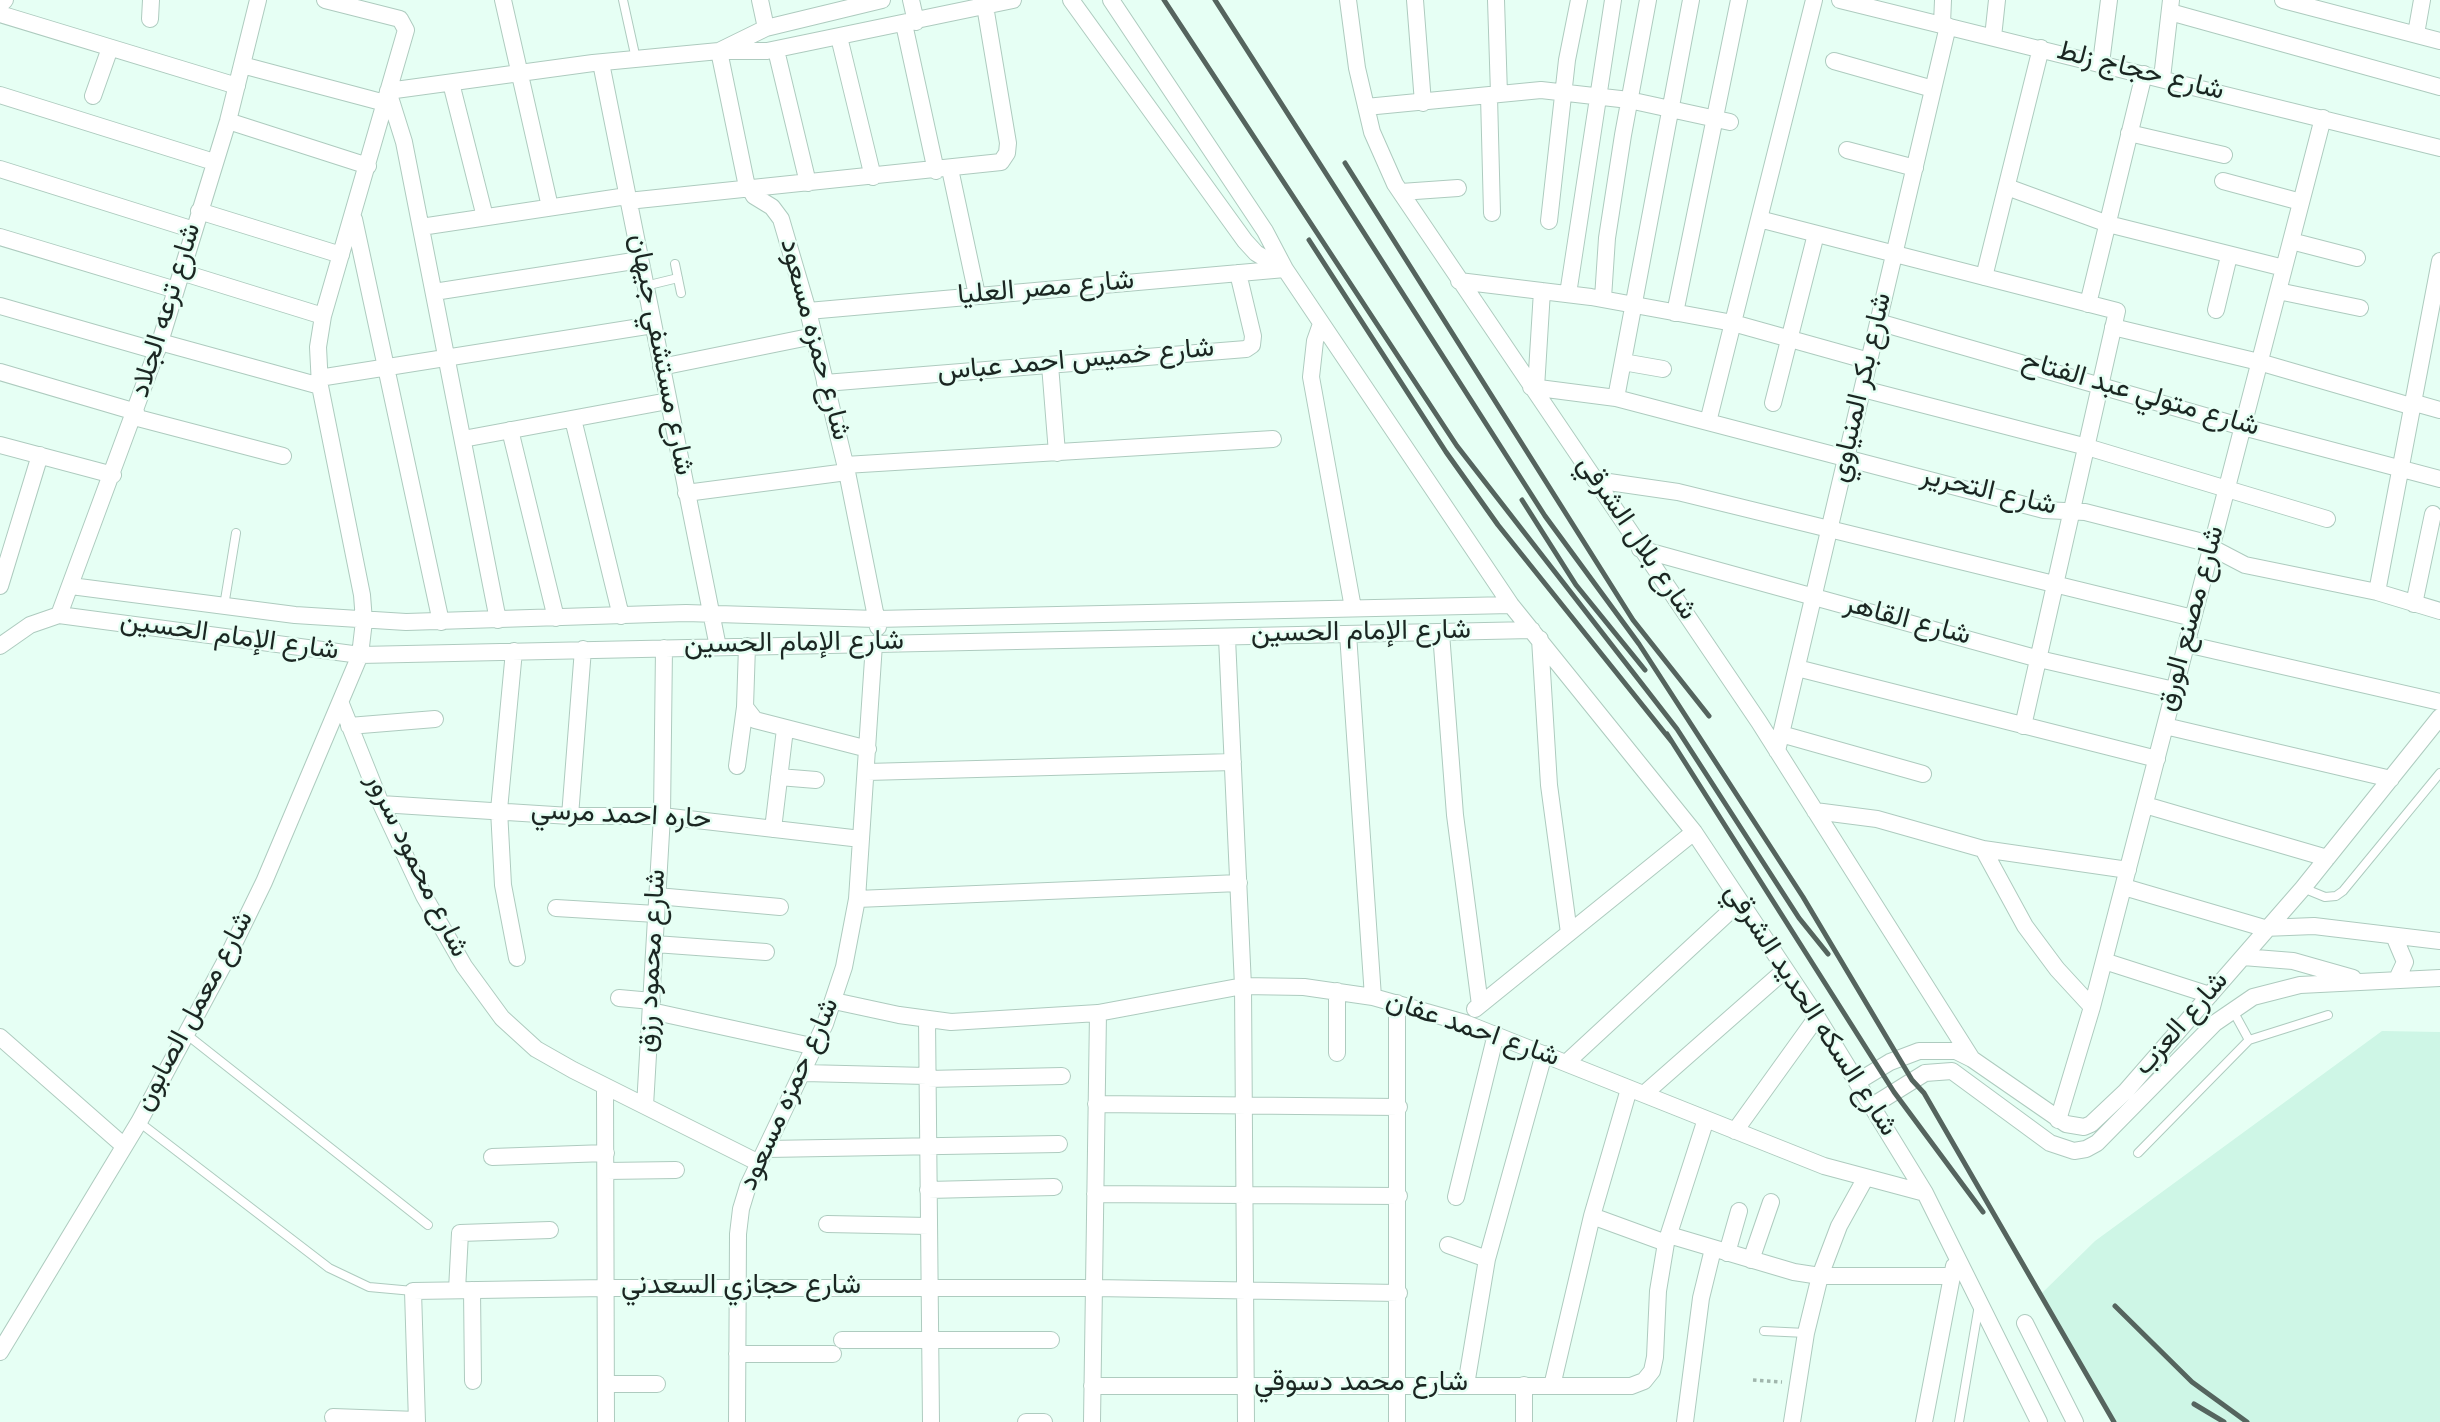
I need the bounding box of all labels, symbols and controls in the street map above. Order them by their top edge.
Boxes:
street label: شارع حجاج زلط [2053,36,2227,110]
street label: شارع ترعه الجلاد [126,220,210,402]
street label: شارع مستشفي جيهان [619,231,699,479]
street label: شارع حمزه مسعود [770,236,856,444]
street label: شارع مصر العليا [956,266,1136,314]
street label: شارع بكر المنياوي [1825,290,1901,486]
street label: شارع خميس احمد عباس [936,333,1216,391]
street label: شارع متولي عبد الفتاح [2017,346,2263,446]
street label: شارع بلال الشرقي [1568,450,1702,628]
street label: شارع التحرير [1917,461,2059,525]
street label: شارع مصنع الورق [2152,523,2234,715]
street label: شارع القاهر [1840,589,1974,655]
street label: شارع الإمام الحسين [118,606,340,670]
street label: شارع الإمام الحسين [1251,615,1471,653]
street label: شارع الإمام الحسين [684,626,904,664]
street label: شارع محمود سرور [356,768,474,964]
street label: حاره احمد مرسي [530,795,712,839]
street label: شارع محمود رزق [632,868,676,1054]
street label: شارع السكه الحديد الشرقي [1715,878,1903,1144]
street label: شارع معمل الصابون [129,906,263,1118]
street label: شارع العزب [2129,966,2237,1084]
street label: شارع احمد عفان [1381,986,1563,1076]
street label: شارع حمزه مسعود [734,994,848,1196]
street label: شارع حجازي السعدني [621,1271,861,1305]
street label: شارع محمد دسوقي [1254,1368,1468,1402]

